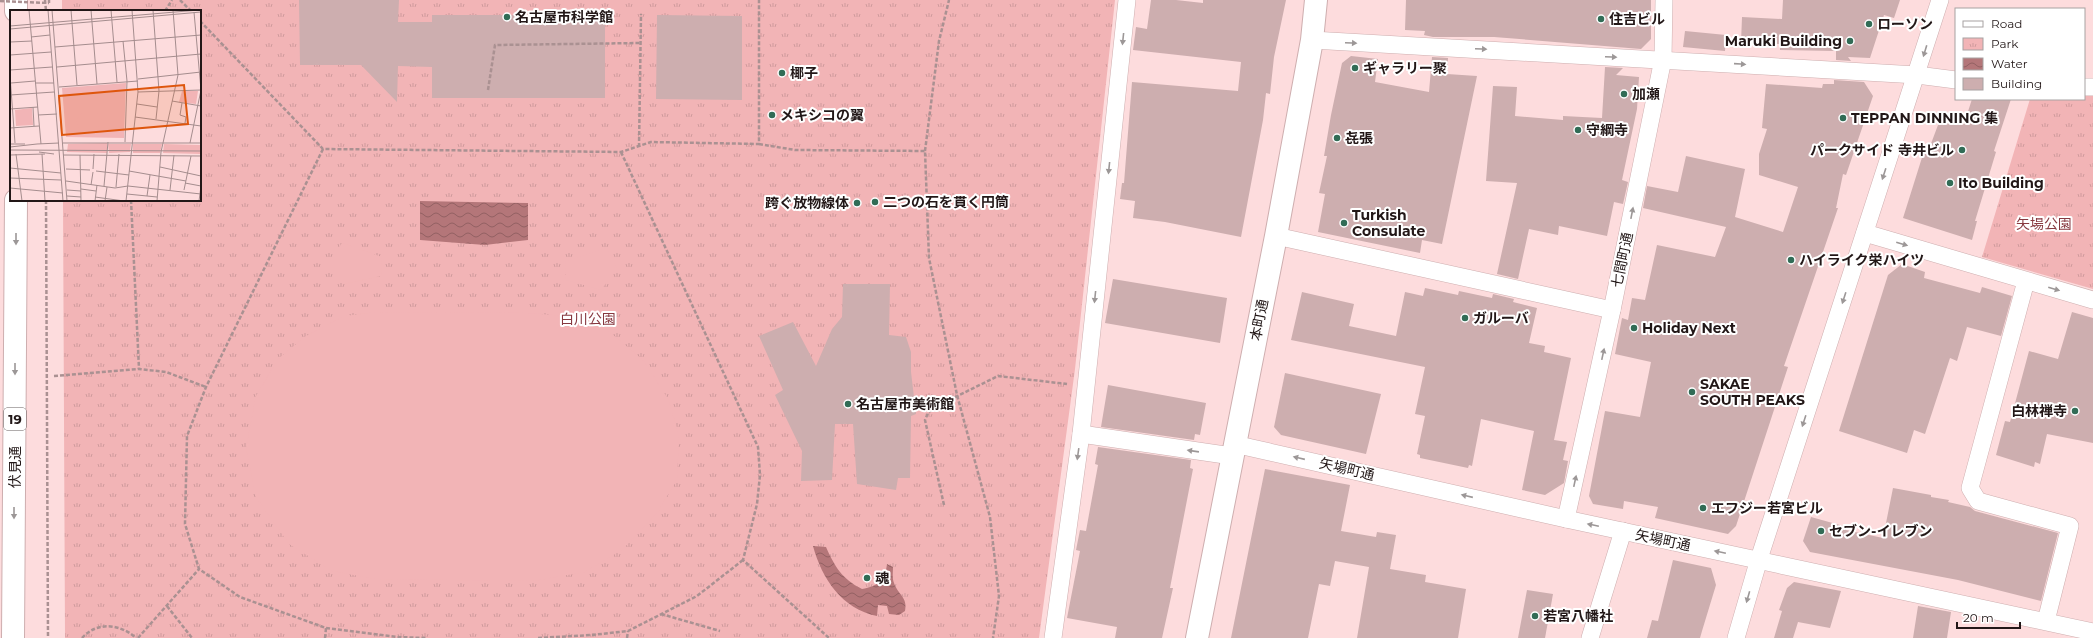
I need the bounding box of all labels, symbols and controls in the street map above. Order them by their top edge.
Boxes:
place label: 名古屋市科学館 [515,8,613,26]
legend [1955,8,2085,100]
inset map [10,10,201,201]
place label: 住吉ビル [1609,10,1665,28]
marker: 名古屋市科学館 [502,12,512,22]
marker: 住吉ビル [1596,14,1606,24]
place label: ローソン [1877,15,1933,33]
text: Road [1991,16,2022,31]
marker: ローソン [1864,19,1874,29]
place label: Maruki Building [1725,32,1842,50]
one-way arrow [1119,33,1126,45]
marker: Maruki Building [1845,36,1855,46]
text: Park [1991,36,2019,51]
one-way arrow [1345,39,1357,46]
one-way arrow [1922,45,1928,57]
one-way arrow [1475,46,1487,53]
one-way arrow [1605,53,1617,60]
text: Water [1991,56,2028,71]
place label: ギャラリー聚 [1363,59,1447,77]
one-way arrow [1734,61,1746,68]
marker: ギャラリー聚 [1350,63,1360,73]
place label: 椰子 [790,64,818,82]
marker: 椰子 [777,68,787,78]
text: Building [1991,76,2042,91]
place label: 加瀬 [1632,85,1660,103]
marker: 加瀬 [1619,89,1629,99]
place label: メキシコの翼 [780,106,864,124]
place label: TEPPAN DINNING 集 [1851,109,1998,127]
marker: メキシコの翼 [767,110,777,120]
marker: TEPPAN DINNING 集 [1838,113,1848,123]
place label: 守綱寺 [1586,121,1628,139]
marker: 守綱寺 [1573,125,1583,135]
place label: 㐂張 [1345,129,1373,147]
marker: 㐂張 [1332,133,1342,143]
place label: パークサイド 寺井ビル [1810,141,1954,159]
marker: パークサイド 寺井ビル [1957,145,1967,155]
one-way arrow [1106,162,1112,174]
one-way arrow [1881,169,1887,181]
place label: Ito Building [1958,174,2044,192]
marker: Ito Building [1945,178,1955,188]
place label: 二つの石を貫く円筒 [883,193,1009,211]
place label: 跨ぐ放物線体 [765,194,849,212]
marker: 二つの石を貫く円筒 [870,197,880,207]
marker: 跨ぐ放物線体 [852,198,862,208]
place label: Turkish Consulate [1352,206,1425,240]
one-way arrow [1629,207,1635,219]
park label: 矢場公園 [2016,215,2072,233]
marker: Turkish Consulate [1339,218,1349,228]
street label: 七間町通 [1607,231,1637,289]
one-way arrow [13,233,19,246]
one-way arrow [1896,241,1908,247]
place label: ハイライク栄ハイツ [1799,251,1924,269]
marker: ハイライク栄ハイツ [1786,255,1796,265]
one-way arrow [2048,286,2060,292]
one-way arrow [1092,291,1099,303]
one-way arrow [1841,292,1847,304]
street label: 本町通 [1246,298,1272,342]
place label: ガルーバ [1473,309,1529,327]
park label: 白川公園 [560,310,616,328]
marker: ガルーバ [1460,313,1470,323]
place label: Holiday Next [1642,319,1736,337]
marker: Holiday Next [1629,323,1639,333]
one-way arrow [1600,348,1606,360]
one-way arrow [12,363,18,376]
place label: SAKAE SOUTH PEAKS [1700,375,1805,409]
marker: SAKAE SOUTH PEAKS [1687,387,1697,397]
place label: 名古屋市美術館 [856,395,954,413]
marker: 名古屋市美術館 [843,399,853,409]
place label: 白林禅寺 [2011,402,2067,420]
marker: 白林禅寺 [2070,406,2080,416]
road number: 19 [4,408,26,430]
one-way arrow [1801,416,1807,428]
street label: 伏見通 [6,446,24,488]
one-way arrow [1075,448,1081,460]
one-way arrow [1187,448,1199,454]
street label: 矢場町通 [1318,454,1376,484]
one-way arrow [1293,455,1305,461]
one-way arrow [1572,475,1578,487]
one-way arrow [1460,493,1473,499]
place label: エフジー若宮ビル [1711,499,1823,517]
marker: エフジー若宮ビル [1698,503,1708,513]
one-way arrow [11,507,17,520]
one-way arrow [1587,521,1600,527]
place label: セブン-イレブン [1829,522,1932,540]
street label: 矢場町通 [1634,525,1692,555]
marker: セブン-イレブン [1816,526,1826,536]
one-way arrow [1714,549,1727,555]
place label: 魂 [875,569,890,587]
marker: 魂 [862,573,872,583]
one-way arrow [1745,591,1751,603]
scale bar [1957,604,2020,630]
place label: 若宮八幡社 [1543,607,1613,625]
text: 20 m [1963,610,1994,625]
marker: 若宮八幡社 [1530,611,1540,621]

